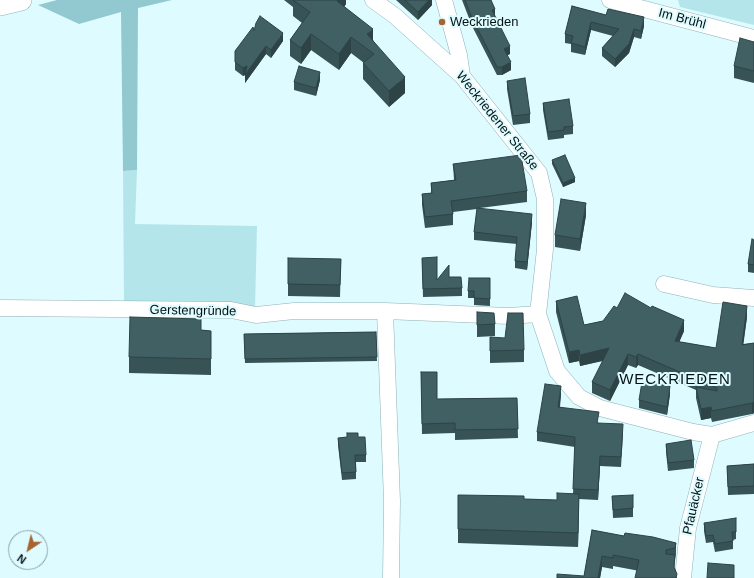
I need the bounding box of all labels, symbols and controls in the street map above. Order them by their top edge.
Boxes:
street label: Im Brühl [657,5,707,33]
place label: Weckrieden [450,14,518,30]
marker: Weckrieden [437,17,447,27]
street label: Weckriedener Straße [452,68,542,174]
street label: Gerstengründe [150,302,236,320]
district label: WECKRIEDEN [619,371,731,389]
street label: Pfauäcker [680,476,708,536]
north arrow [8,530,48,570]
text: N [15,552,28,566]

